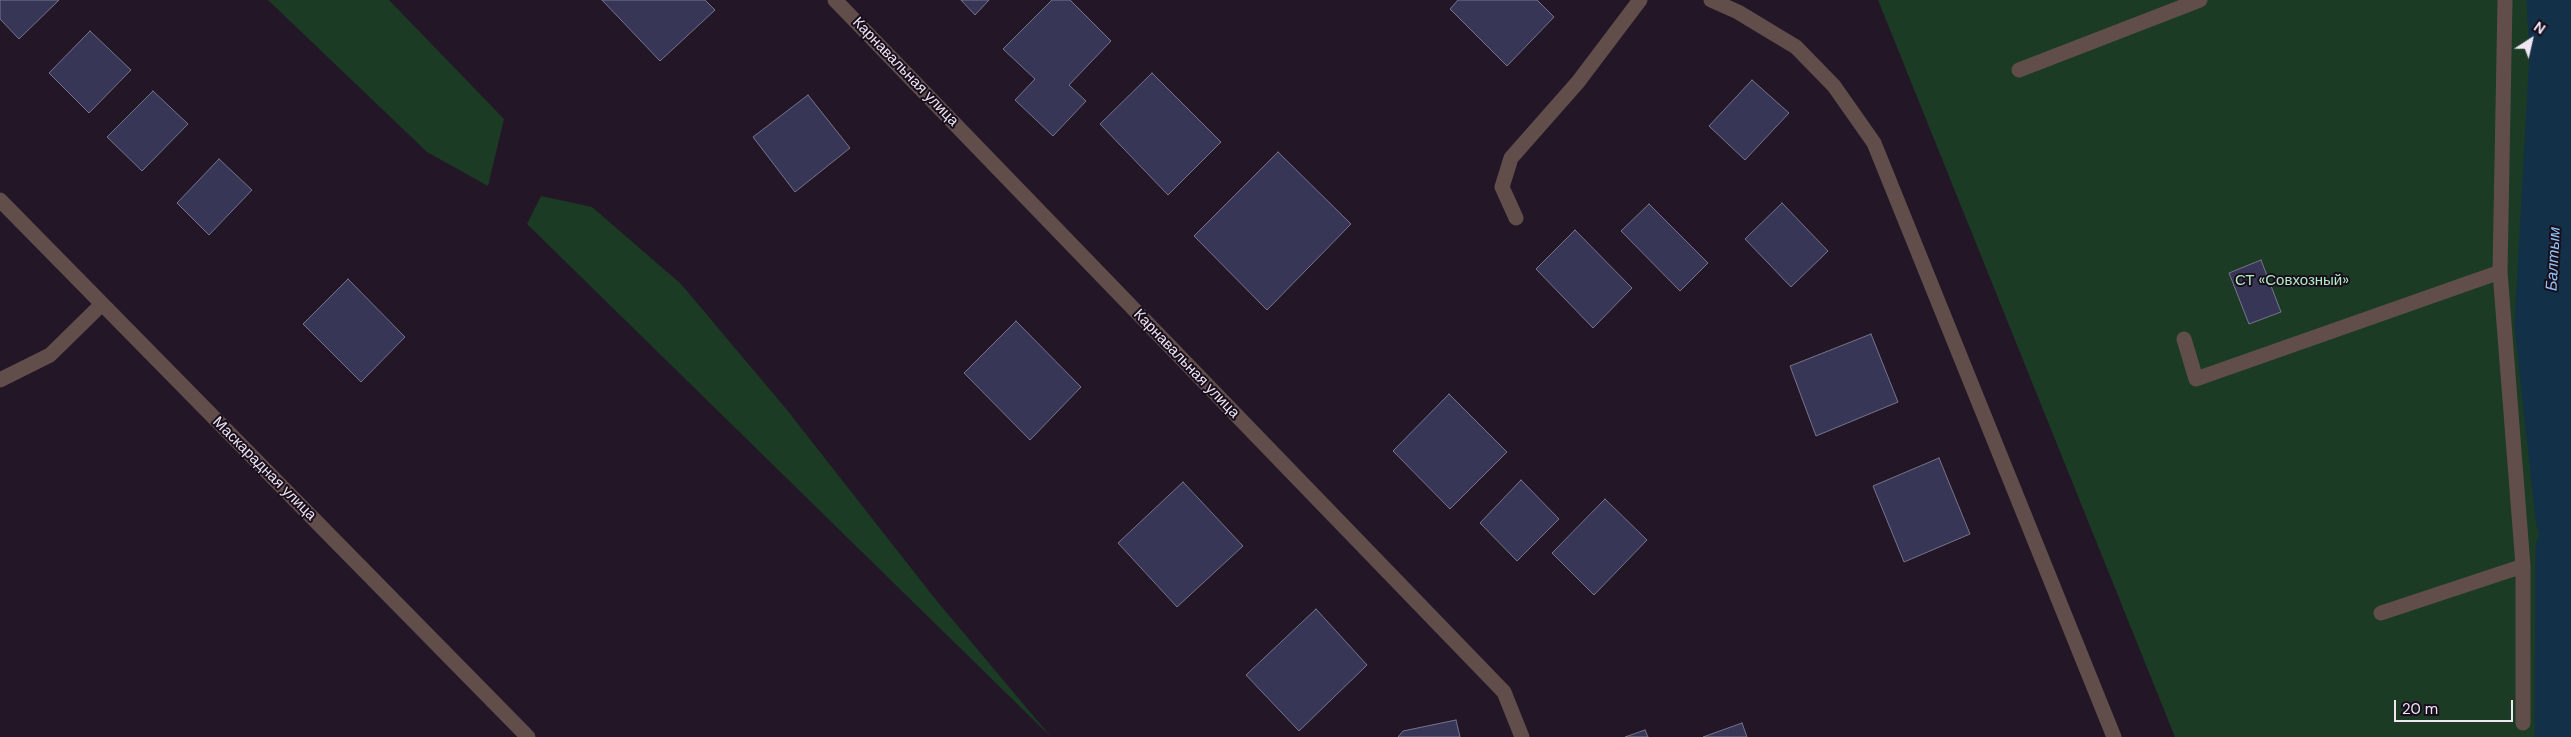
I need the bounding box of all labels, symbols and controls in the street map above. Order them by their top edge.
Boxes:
street label: Карнавальная улица [848,14,962,130]
north arrow [2506,15,2556,65]
text: N [2530,17,2549,38]
water label: Балтым [2543,226,2565,292]
park label: СТ «Совхозный» [2235,272,2349,290]
street label: Карнавальная улица [1129,306,1243,422]
street label: Маскарадная улица [208,413,320,525]
scale bar [2396,690,2515,722]
text: 20 m [2402,699,2438,719]

